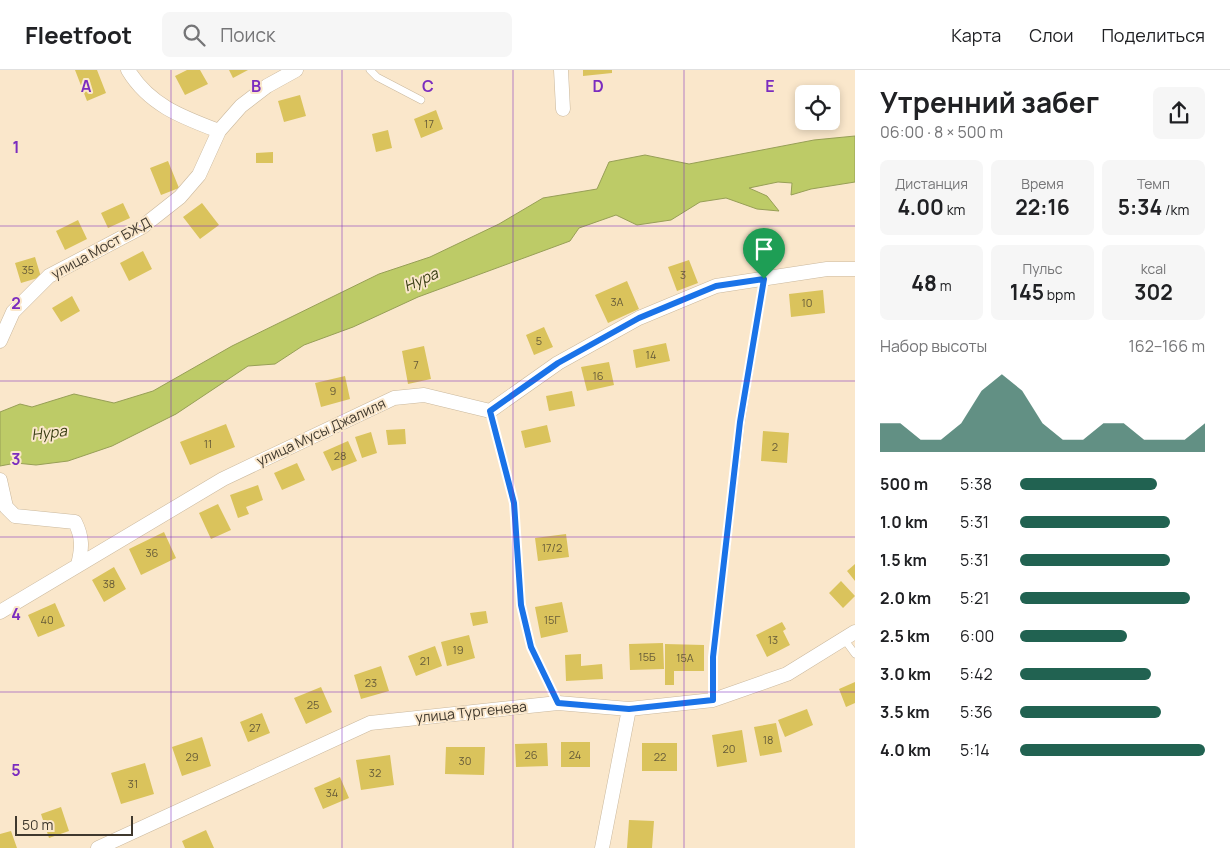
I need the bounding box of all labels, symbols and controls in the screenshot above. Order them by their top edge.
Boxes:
search box [162,12,512,57]
text: Fleetfoot [25,18,132,51]
icon: search [180,21,208,49]
text: Поиск [220,22,275,48]
text: Карта [951,23,1001,47]
text: Слои [1029,23,1073,47]
text: Поделиться [1101,23,1205,47]
text: A [81,75,92,97]
text: B [251,75,261,97]
text: C [422,75,434,97]
text: D [592,75,604,97]
text: E [765,75,775,97]
text: Утренний забег [880,83,1099,121]
map controls [795,85,840,130]
button: locate [795,85,840,130]
button: share [1153,87,1205,139]
house number: 17 [424,116,434,131]
text: 06:00 · 8 × 500 m [880,121,1003,143]
text: 1 [12,136,20,158]
text: Дистанция [895,174,968,193]
text: Время [1021,174,1064,193]
text: Темп [1137,174,1170,193]
text: 4.00 [898,193,944,221]
text: 22:16 [1015,193,1070,221]
text: 5:34 [1118,193,1162,221]
text: km [944,200,966,219]
text: /km [1162,200,1189,219]
street label: улица Мост БЖД [48,212,154,283]
pin [743,228,785,279]
icon: arrive [750,235,778,263]
text: Пульс [1022,259,1063,278]
text: kcal [1141,259,1166,278]
house number: 35 [22,262,34,277]
water label: Нура [400,262,442,296]
house number: 3 [680,267,686,282]
text: 48 [911,269,937,297]
text: m [937,276,952,295]
text: 145 [1010,278,1044,306]
text: 302 [1134,278,1173,306]
text: bpm [1044,285,1075,304]
text: 2 [11,292,21,314]
house number: 3А [610,294,624,309]
house number: 10 [801,295,813,310]
house number: 5 [536,333,542,348]
text: Набор высоты [880,335,987,357]
text: 162–166 m [1129,335,1205,357]
house number: 14 [646,347,656,362]
house number: 7 [413,357,419,372]
house number: 16 [592,368,604,383]
house number: 9 [330,383,337,398]
street label: улица Мусы Джалиля [253,393,389,470]
water label: Нура [30,420,68,445]
house number: 11 [204,436,212,451]
house number: 2 [772,439,778,454]
text: 3 [11,448,21,470]
house number: 28 [334,448,346,463]
text: 500 m [880,473,928,495]
text: 5:38 [960,473,992,495]
text: 1.0 km [880,511,928,533]
text: 5:31 [960,511,989,533]
house number: 17/2 [542,540,562,555]
house number: 36 [146,545,159,560]
text: 1.5 km [880,549,927,571]
text: 5:31 [960,549,989,571]
house number: 38 [103,576,115,591]
text: 2.0 km [880,587,931,609]
text: 5:21 [960,587,989,609]
text: 4 [11,603,21,625]
house number: 40 [40,612,54,627]
house number: 15Г [544,612,560,627]
text: 2.5 km [880,625,930,647]
text: 6:00 [960,625,994,647]
house number: 13 [768,632,778,647]
house number: 19 [452,642,464,657]
house number: 15Б [638,649,656,664]
house number: 15А [676,650,694,665]
house number: 21 [420,653,430,668]
text: 3.0 km [880,663,931,685]
text: 5:42 [960,663,993,685]
house number: 23 [365,675,377,690]
street label: улица Тургенева [414,696,528,727]
house number: 25 [307,697,319,712]
text: 3.5 km [880,701,930,723]
text: 5:36 [960,701,993,723]
house number: 27 [249,720,261,735]
house number: 18 [763,732,773,747]
text: 4.0 km [880,739,931,761]
text: 5:14 [960,739,990,761]
house number: 20 [723,741,735,756]
house number: 26 [524,747,538,762]
house number: 24 [569,747,581,762]
house number: 29 [185,749,199,764]
house number: 22 [654,749,666,764]
house number: 30 [459,753,471,768]
text: 5 [11,759,21,781]
house number: 32 [369,765,381,780]
house number: 31 [128,776,138,791]
house number: 34 [326,785,338,800]
scale bar [15,813,132,836]
text: 50 m [22,815,53,834]

